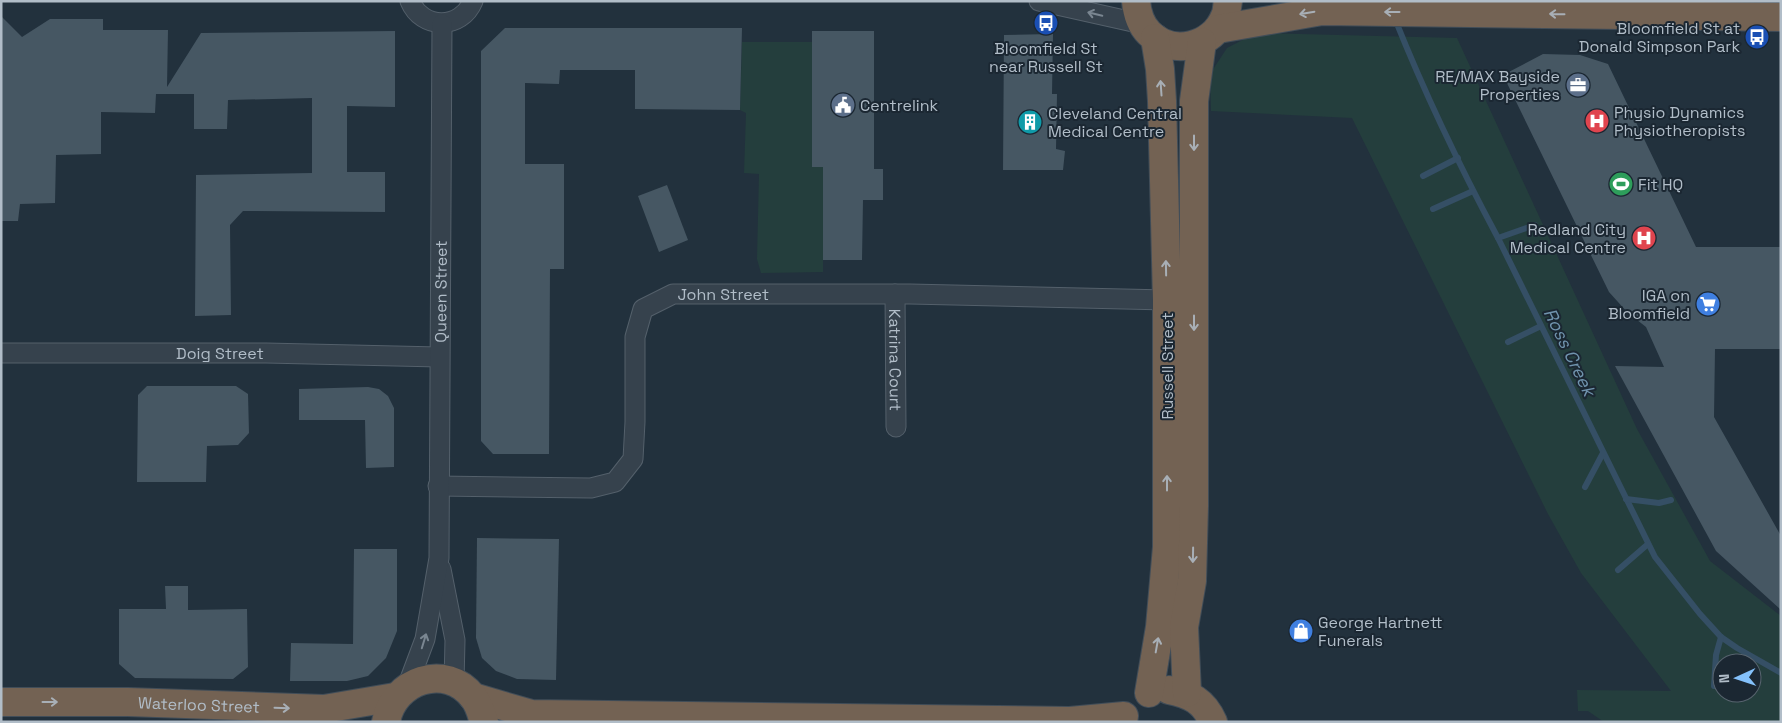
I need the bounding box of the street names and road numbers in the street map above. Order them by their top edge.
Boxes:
street label: Queen Street [430,240,451,343]
street label: John Street [677,284,769,305]
street label: Katrina Court [885,309,906,411]
street label: Russell Street [1157,312,1178,420]
street label: Doig Street [176,343,264,364]
street label: Waterloo Street [138,692,260,717]

